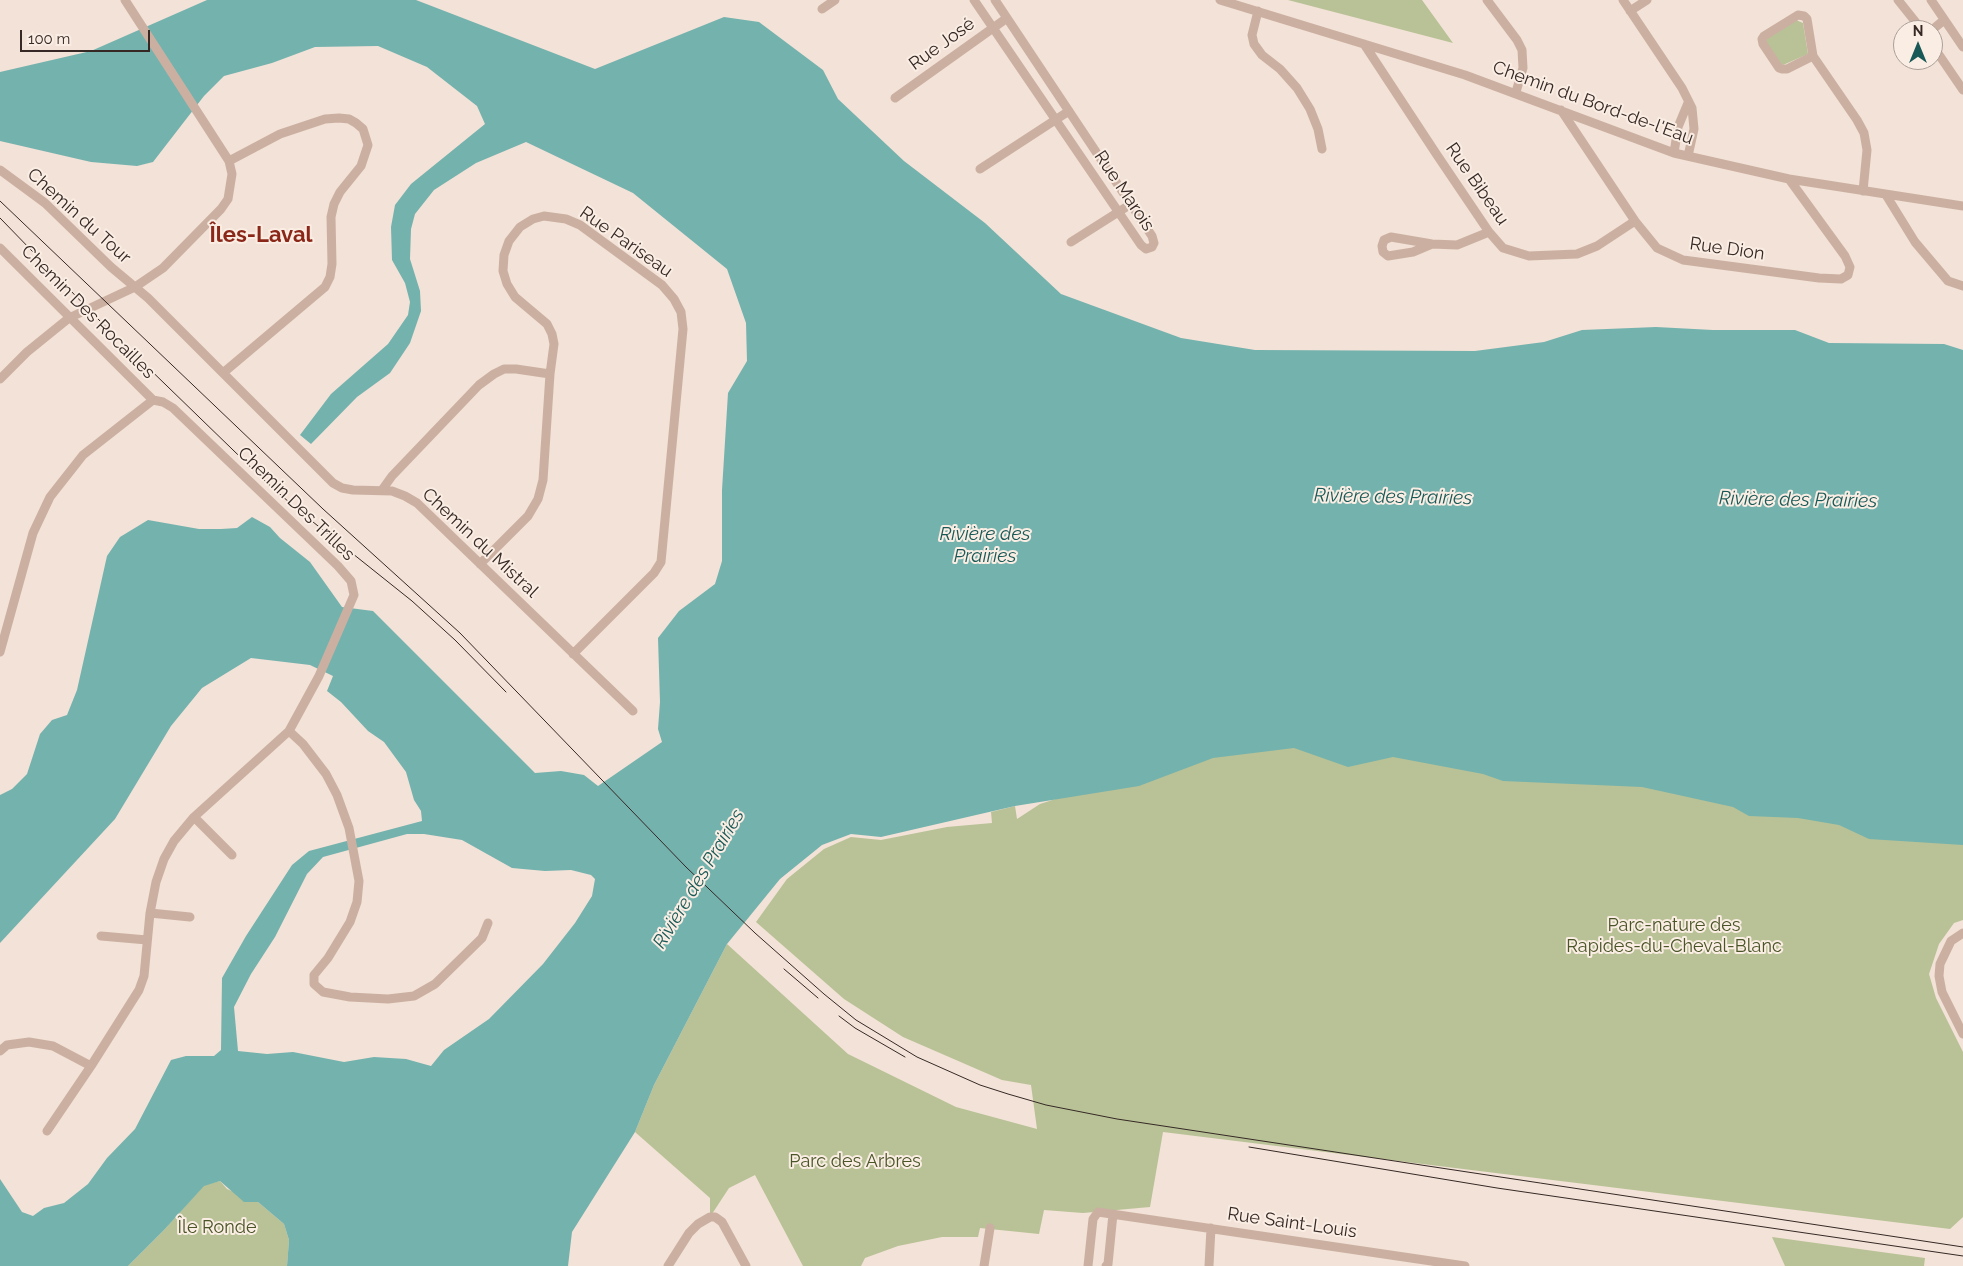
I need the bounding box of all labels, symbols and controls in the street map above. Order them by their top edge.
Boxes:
street label: Rue José [905,13,979,75]
scale bar [22,20,152,52]
north arrow [1893,20,1943,70]
text: N [1913,23,1923,39]
text: 100 m [28,30,70,48]
street label: Chemin du Bord-de-l'Eau [1490,57,1696,149]
street label: Rue Bibeau [1441,139,1513,229]
street label: Rue Marois [1089,147,1159,235]
street label: Chemin du Tour [23,164,135,268]
street label: Rue Pariseau [575,202,677,282]
district label: Îles-Laval [210,222,312,248]
street label: Rue Dion [1688,233,1766,265]
street label: Chemin Des Rocailles [17,241,159,383]
street label: Chemin Des Trilles [233,443,359,565]
street label: Chemin du Mistral [417,484,543,602]
water label: Rivière des Prairies [1314,484,1472,510]
water label: Rivière des Prairies [1719,487,1877,513]
water label: Rivière des Prairies [940,523,1030,567]
water label: Rivière des Prairies [648,805,750,953]
park label: Parc-nature des Rapides-du-Cheval-Blanc [1566,915,1782,958]
park label: Parc des Arbres [789,1151,921,1173]
street label: Rue Saint-Louis [1226,1203,1358,1243]
park label: Île Ronde [178,1217,256,1239]

